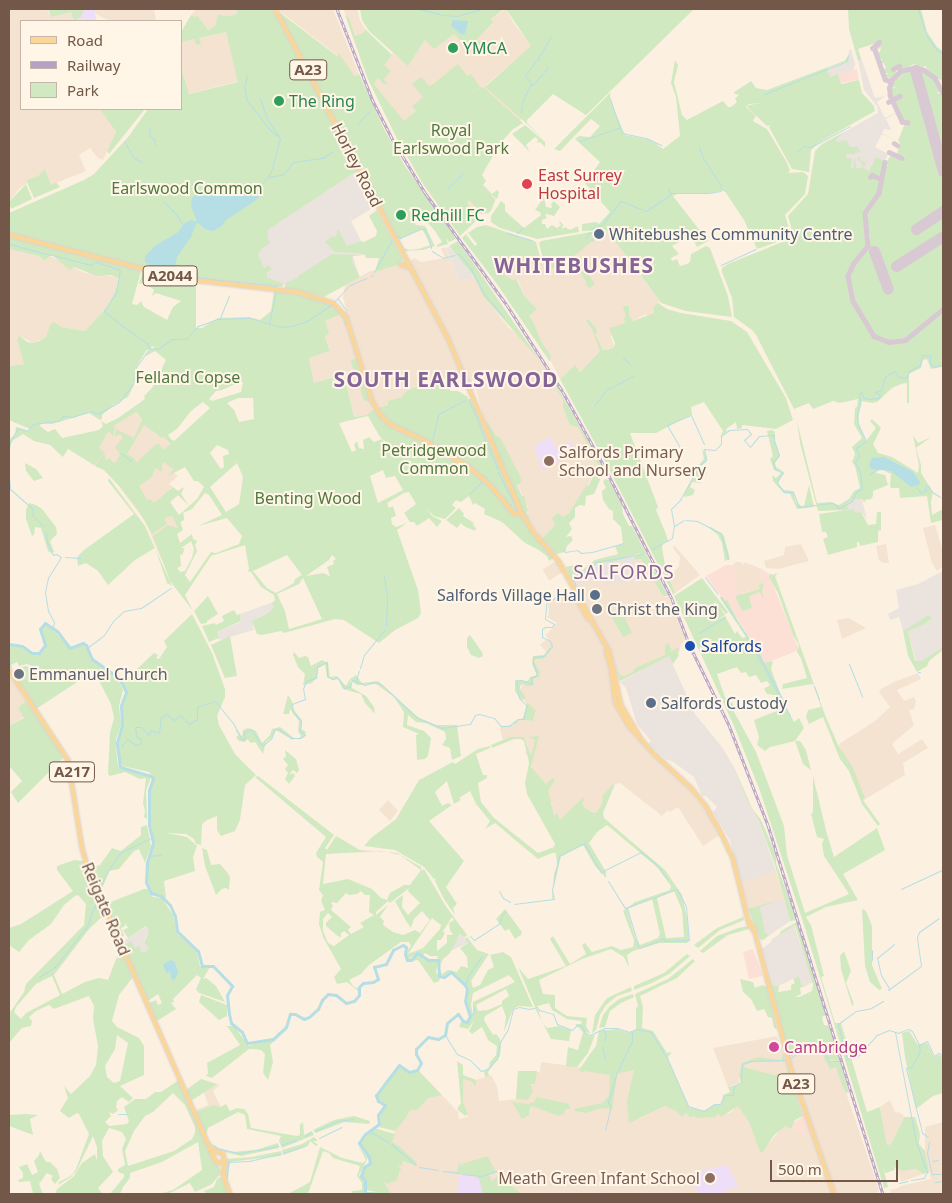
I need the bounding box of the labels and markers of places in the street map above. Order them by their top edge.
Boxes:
place label: YMCA [463,38,507,58]
marker: YMCA [447,42,459,54]
place label: The Ring [289,91,355,111]
marker: The Ring [273,95,285,107]
place label: East Surrey Hospital [538,165,622,203]
marker: East Surrey Hospital [520,177,534,191]
place label: Redhill FC [411,205,485,225]
marker: Redhill FC [395,209,407,221]
place label: Whitebushes Community Centre [609,224,853,244]
marker: Whitebushes Community Centre [593,228,605,240]
place label: Salfords Primary School and Nursery [559,442,706,480]
marker: Salfords Primary School and Nursery [543,455,555,467]
place label: Salfords Village Hall [437,585,585,605]
marker: Salfords Village Hall [589,589,601,601]
place label: Christ the King [607,599,718,619]
marker: Christ the King [591,603,603,615]
place label: Salfords [701,636,762,656]
marker: Salfords [683,639,697,653]
place label: Emmanuel Church [29,664,168,684]
marker: Emmanuel Church [13,668,25,680]
place label: Salfords Custody [661,693,787,713]
marker: Salfords Custody [645,697,657,709]
place label: Cambridge [784,1037,867,1057]
marker: Cambridge [768,1041,780,1053]
place label: Meath Green Infant School [498,1168,700,1188]
marker: Meath Green Infant School [704,1172,716,1184]

